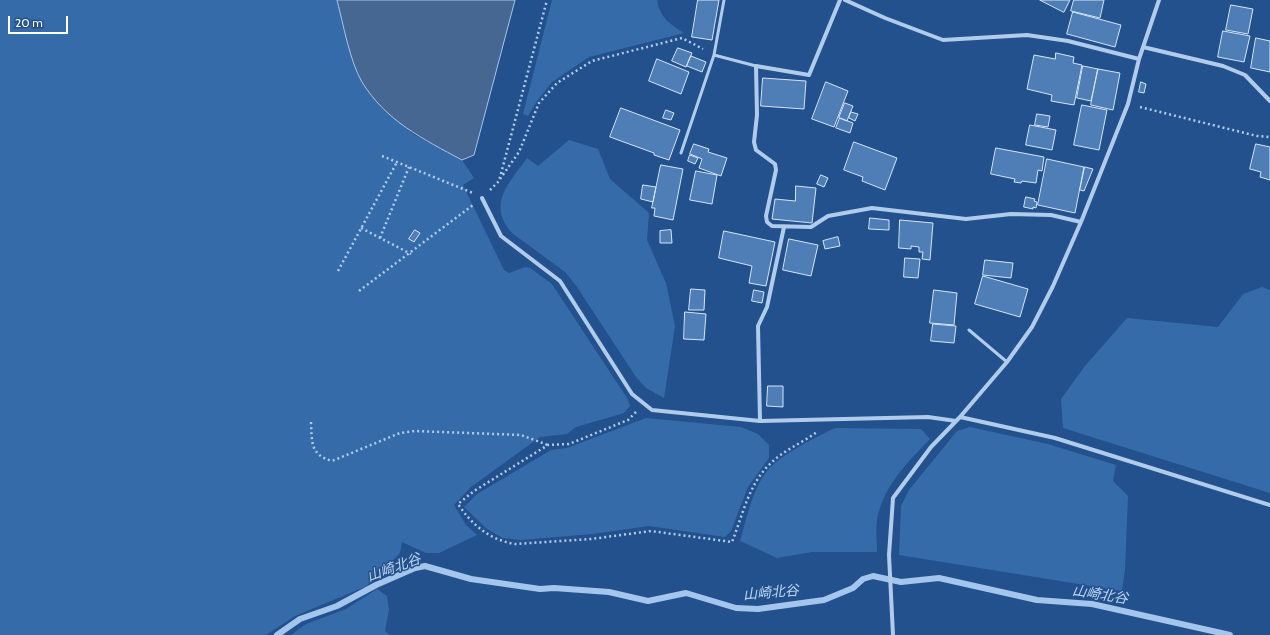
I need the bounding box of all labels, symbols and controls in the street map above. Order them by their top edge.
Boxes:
scale bar [10,8,70,34]
text: 20 m [15,15,43,30]
water label: 山崎北谷 [365,551,423,585]
water label: 山崎北谷 [742,582,800,604]
water label: 山崎北谷 [1071,582,1129,608]

